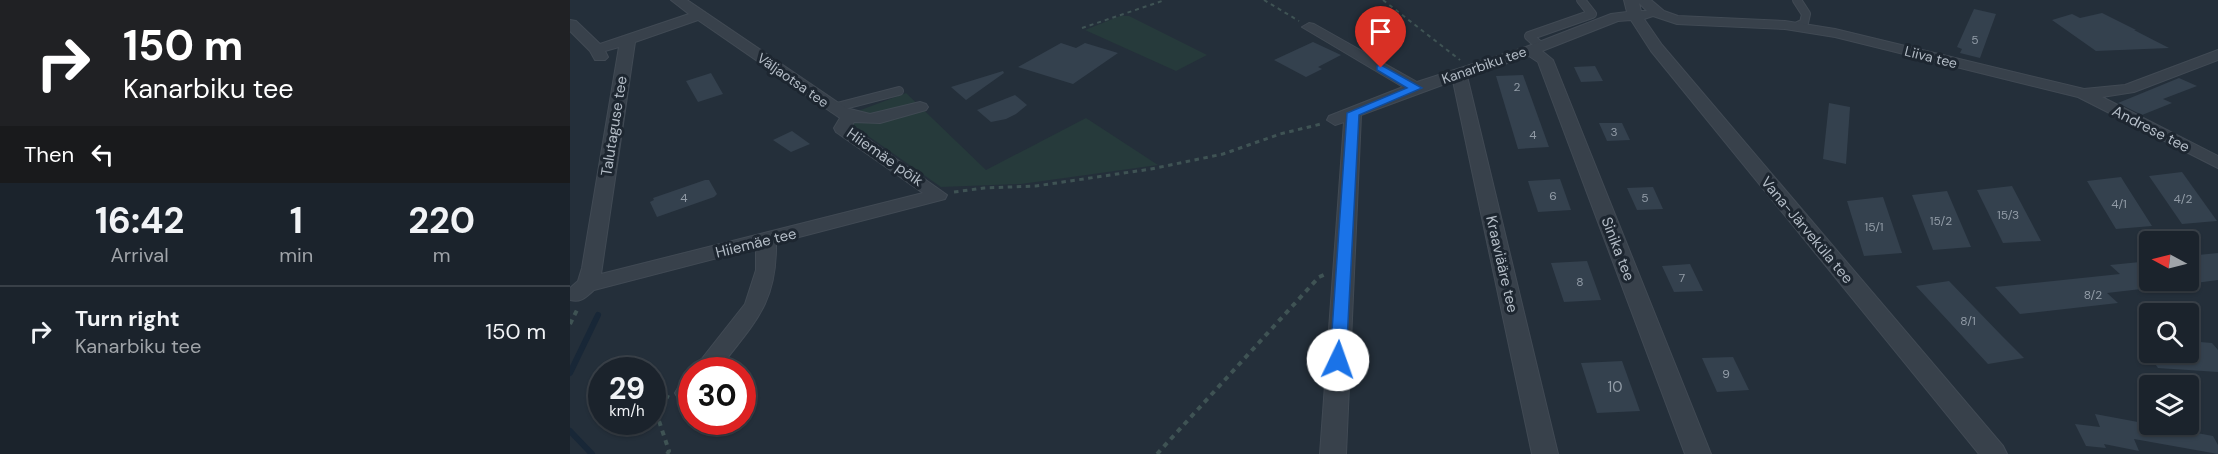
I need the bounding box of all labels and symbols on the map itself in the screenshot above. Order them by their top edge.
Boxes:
pin [1355,6,1406,68]
house number: 5 [1971,32,1979,48]
street label: Kanarbiku tee [1439,42,1529,88]
street label: Liiva tee [1903,42,1959,72]
street label: Väljaotsa tee [754,49,832,111]
street label: Talutaguse tee [596,74,632,178]
house number: 2 [1514,79,1521,95]
street label: Andrese tee [2109,101,2193,157]
street label: Hiiemäe põik [843,123,928,191]
house number: 3 [1610,124,1618,140]
house number: 4 [1529,127,1537,143]
street label: Vana-Järveküla tee [1756,172,1858,288]
house number: 6 [1549,188,1557,204]
house number: 4 [680,190,688,206]
house number: 5 [1641,190,1649,206]
house number: 4/2 [2174,191,2193,207]
house number: 4/1 [2111,196,2127,212]
house number: 15/3 [1997,207,2019,223]
house number: 15/2 [1930,213,1952,229]
street label: Kraaviääre tee [1481,214,1523,314]
street label: Sinika tee [1597,214,1639,284]
house number: 15/1 [1864,219,1884,235]
street label: Hiiemäe tee [713,223,799,263]
north arrow [2139,231,2199,291]
house number: 7 [1679,270,1685,286]
house number: 8 [1576,274,1584,290]
house number: 8/2 [2084,287,2102,303]
house number: 8/1 [1960,313,1976,329]
position arrow [1306,328,1370,392]
speed limit sign: 30 [678,357,756,435]
house number: 9 [1722,366,1730,382]
house number: 10 [1608,377,1622,397]

